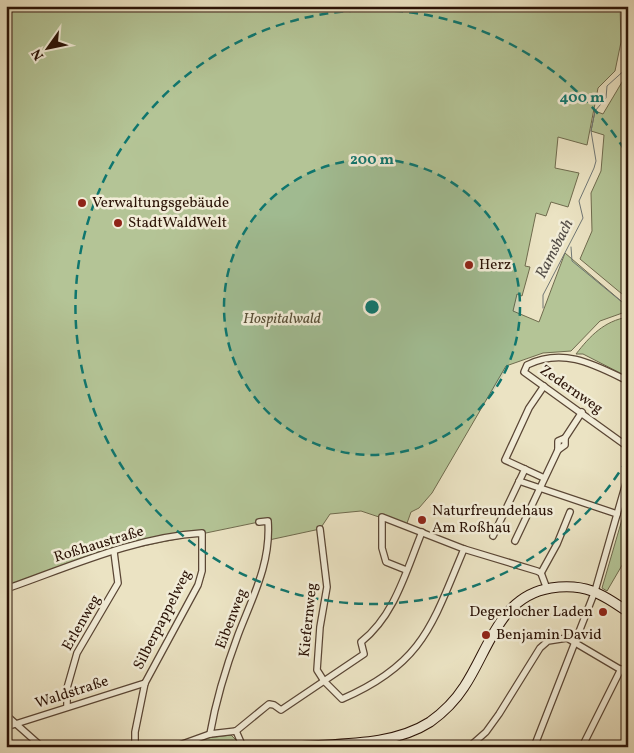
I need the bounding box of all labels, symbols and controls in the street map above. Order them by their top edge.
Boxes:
north arrow [22,22,72,72]
text: N [28,45,49,64]
text: 400 m [560,88,605,109]
text: 200 m [350,150,394,171]
place label: Verwaltungsgebäude [92,193,229,214]
marker: Verwaltungsgebäude [76,197,88,209]
place label: StadtWaldWelt [128,213,227,234]
water label: Ramsbach [531,215,579,282]
marker: StadtWaldWelt [112,217,124,229]
place label: Herz [479,255,511,276]
marker: Herz [463,259,475,271]
centre of rings [363,298,381,316]
park label: Hospitalwald [243,309,321,330]
street label: Zedernweg [535,360,607,420]
place label: Naturfreundehaus Am Roßhau [432,501,553,539]
marker: Naturfreundehaus Am Roßhau [416,514,428,526]
street label: Roßhaustraße [51,521,147,569]
street label: Silberpappelweg [129,566,197,674]
street label: Kiefernweg [295,581,323,658]
street label: Eibenweg [211,585,253,652]
street label: Erlenweg [58,591,107,655]
place label: Degerlocher Laden [469,602,593,623]
marker: Degerlocher Laden [597,606,609,618]
place label: Benjamin David [496,625,602,646]
marker: Benjamin David [480,629,492,641]
street label: Waldstraße [33,671,111,715]

